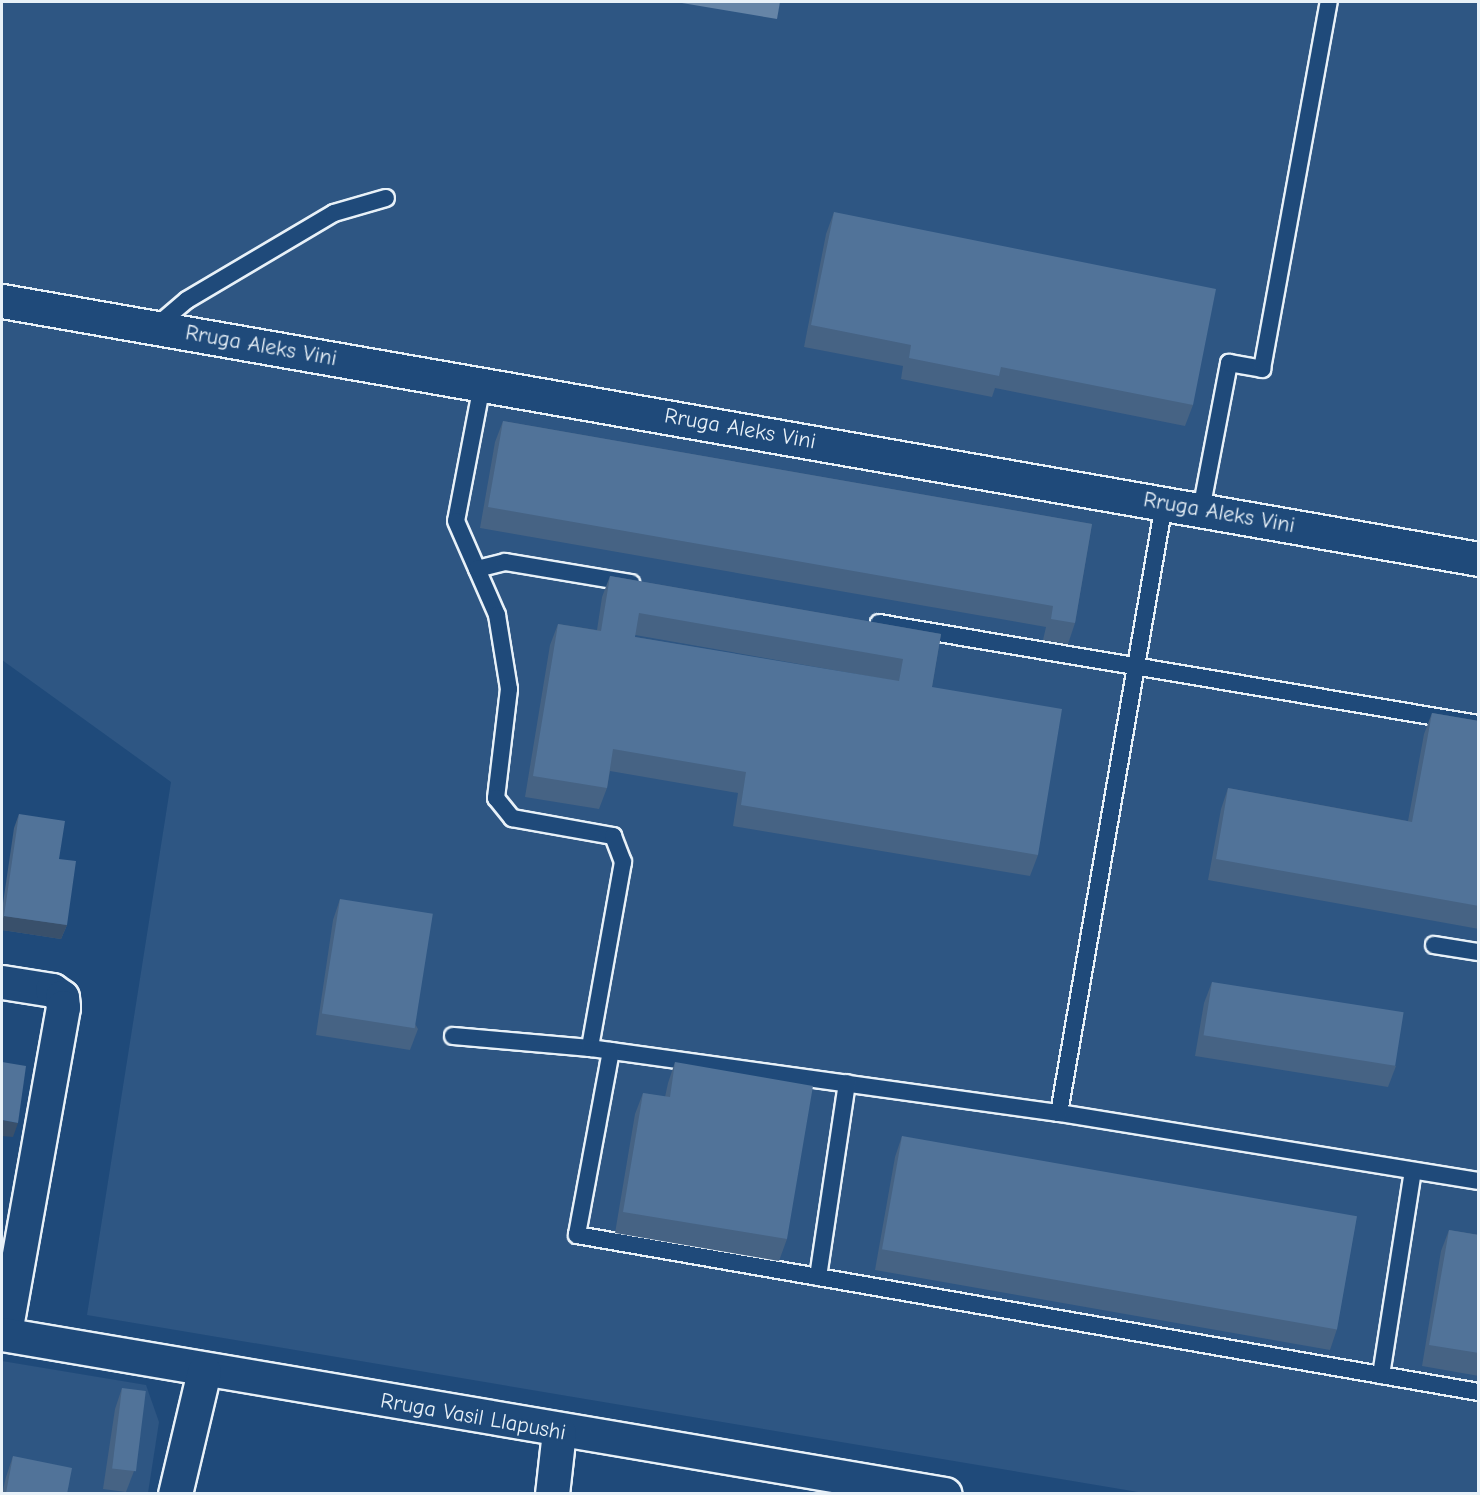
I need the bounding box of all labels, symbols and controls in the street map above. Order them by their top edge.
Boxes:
street label: Rruga Aleks Vini [183,320,339,372]
street label: Rruga Aleks Vini [662,403,818,455]
street label: Rruga Aleks Vini [1141,487,1297,539]
street label: Rruga Vasil Llapushi [378,1388,568,1446]

